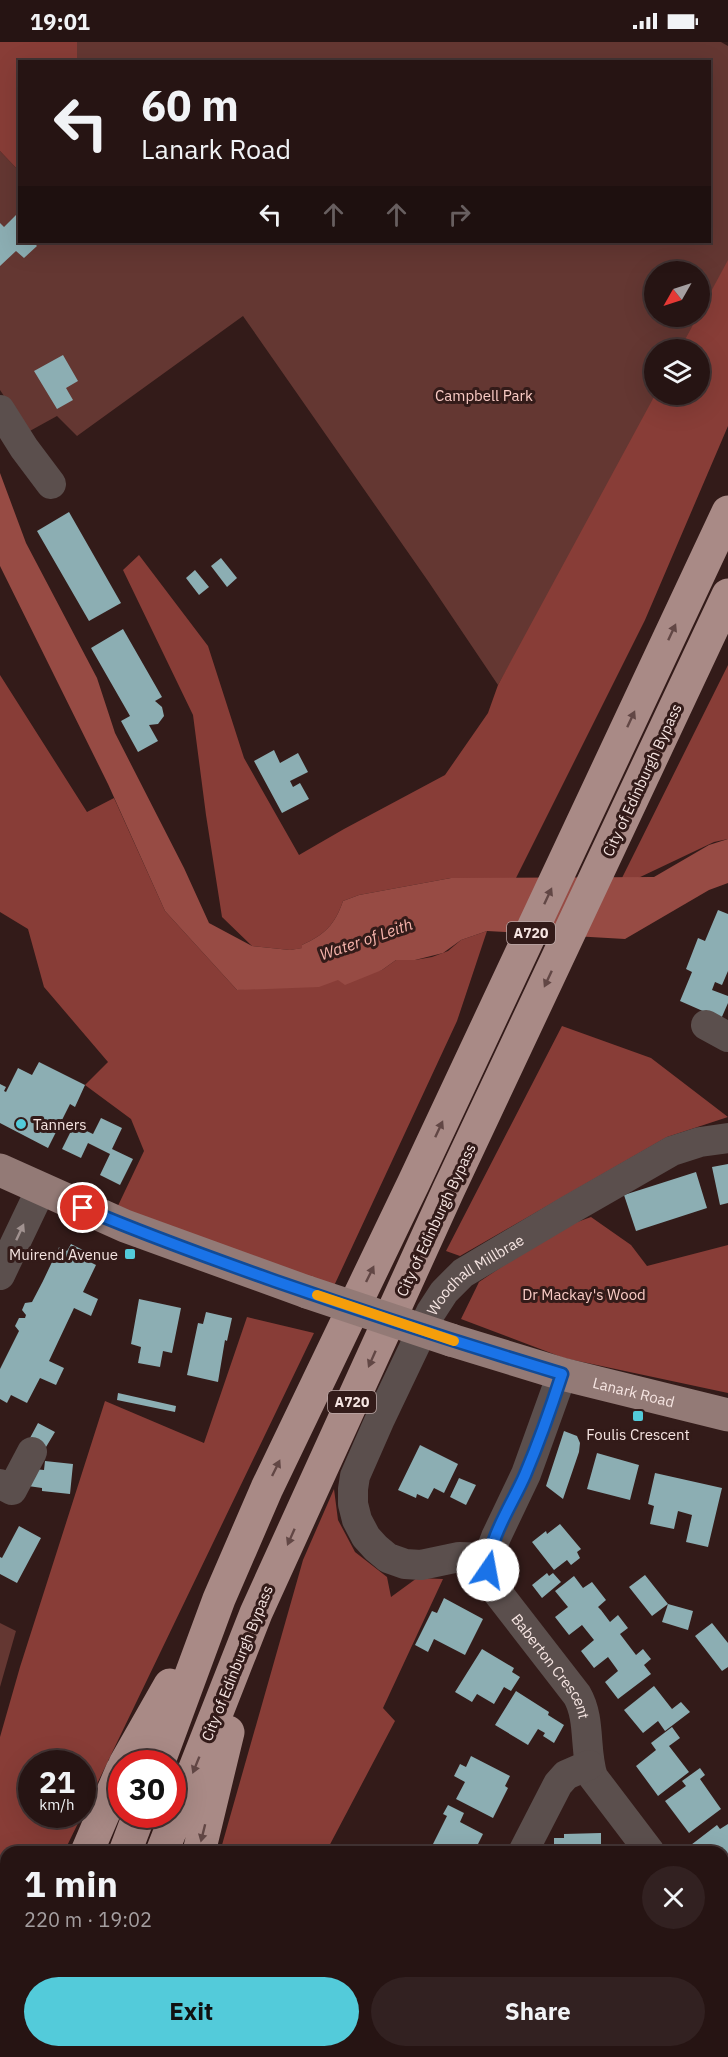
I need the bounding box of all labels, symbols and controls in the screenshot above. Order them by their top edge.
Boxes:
text: 19:01 [30,7,90,36]
text: 60 m [141,78,239,133]
icon: left [42,84,120,162]
text: Lanark Road [141,131,291,166]
icon: left [254,198,287,231]
icon: ahead [317,198,350,231]
icon: ahead [380,198,413,231]
icon: right [443,198,476,231]
north arrow [644,261,710,327]
map controls [644,261,710,405]
button: layers [644,339,710,405]
park label: Campbell Park [435,386,533,405]
one-way arrow [668,623,677,640]
street label: City of Edinburgh Bypass [598,701,686,859]
one-way arrow [627,711,636,728]
one-way arrow [544,887,553,904]
water label: Water of Leith [317,914,415,964]
road number: A720 [507,922,555,944]
one-way arrow [544,970,553,987]
place label: Tanners [33,1115,87,1134]
marker: Tanners [14,1117,28,1131]
one-way arrow [434,1121,443,1138]
street label: City of Edinburgh Bypass [392,1141,480,1299]
pin [57,1182,108,1233]
icon: arrive [66,1191,99,1224]
one-way arrow [16,1224,25,1241]
street label: Woodhall Millbrae [422,1230,527,1319]
place label: Muirend Avenue [9,1245,118,1264]
marker: Muirend Avenue [123,1247,137,1261]
one-way arrow [365,1265,374,1282]
park label: Dr Mackay's Wood [522,1285,646,1304]
one-way arrow [367,1351,376,1368]
street label: Lanark Road [591,1372,677,1411]
road number: A720 [328,1391,376,1413]
marker: Foulis Crescent [631,1409,645,1423]
place label: Foulis Crescent [586,1425,690,1444]
one-way arrow [272,1460,281,1477]
one-way arrow [286,1528,295,1546]
position arrow [456,1538,520,1602]
street label: City of Edinburgh Bypass [197,1582,277,1744]
street label: Baberton Crescent [508,1609,594,1720]
speed limit sign: 30 [108,1750,186,1828]
one-way arrow [191,1757,201,1775]
text: 21 [39,1762,75,1801]
text: km/h [39,1795,75,1814]
one-way arrow [198,1824,208,1843]
text: 1 min [24,1860,118,1907]
button: close [642,1866,705,1929]
text: 220 m · 19:02 [24,1906,152,1933]
button: Exit [24,1977,359,2046]
button: Share [371,1977,705,2046]

